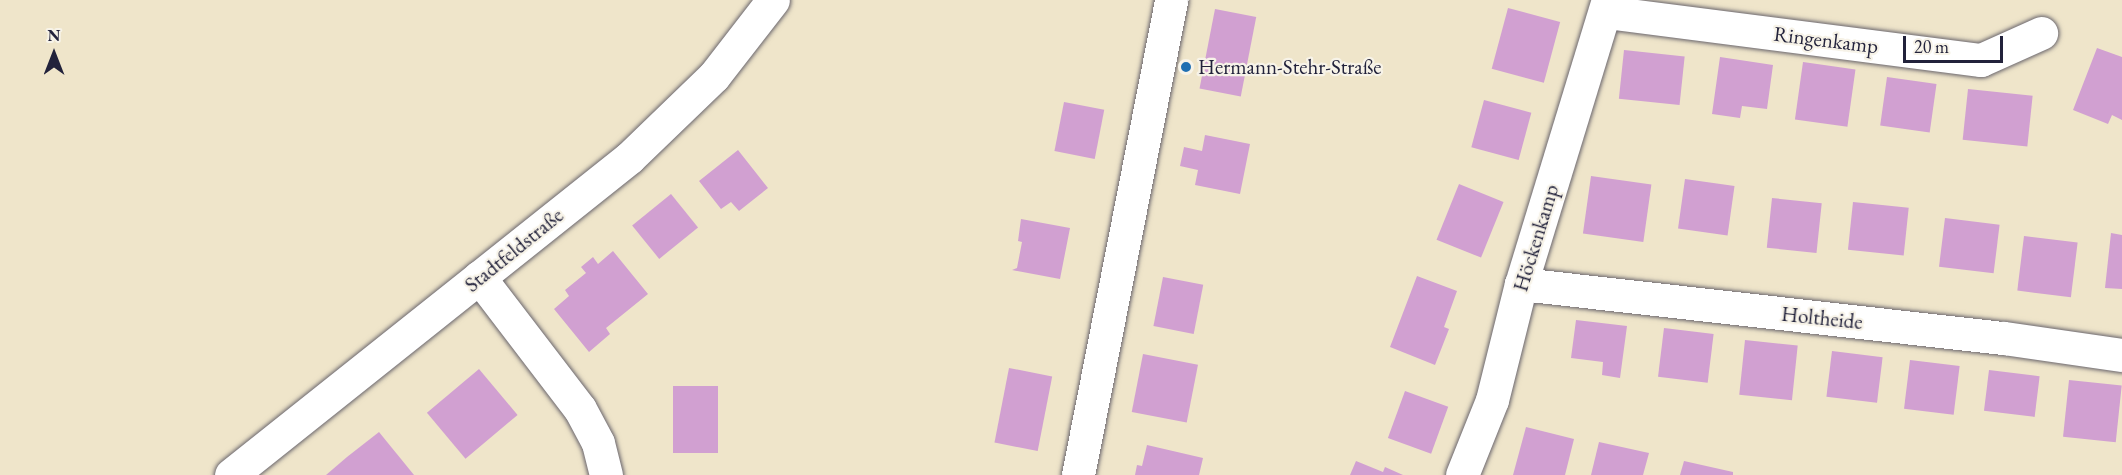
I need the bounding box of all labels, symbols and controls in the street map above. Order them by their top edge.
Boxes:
street label: Ringenkamp [1772,21,1880,59]
north arrow [24,24,84,84]
scale bar [1906,24,2006,62]
text: N [48,25,60,46]
text: 20 m [1914,35,1949,58]
place label: Hermann-Stehr-Straße [1198,54,1382,80]
marker: Hermann-Stehr-Straße [1179,60,1193,74]
street label: Höckenkamp [1508,181,1564,295]
street label: Stadtfeldstraße [460,203,568,297]
street label: Holtheide [1780,301,1864,335]

